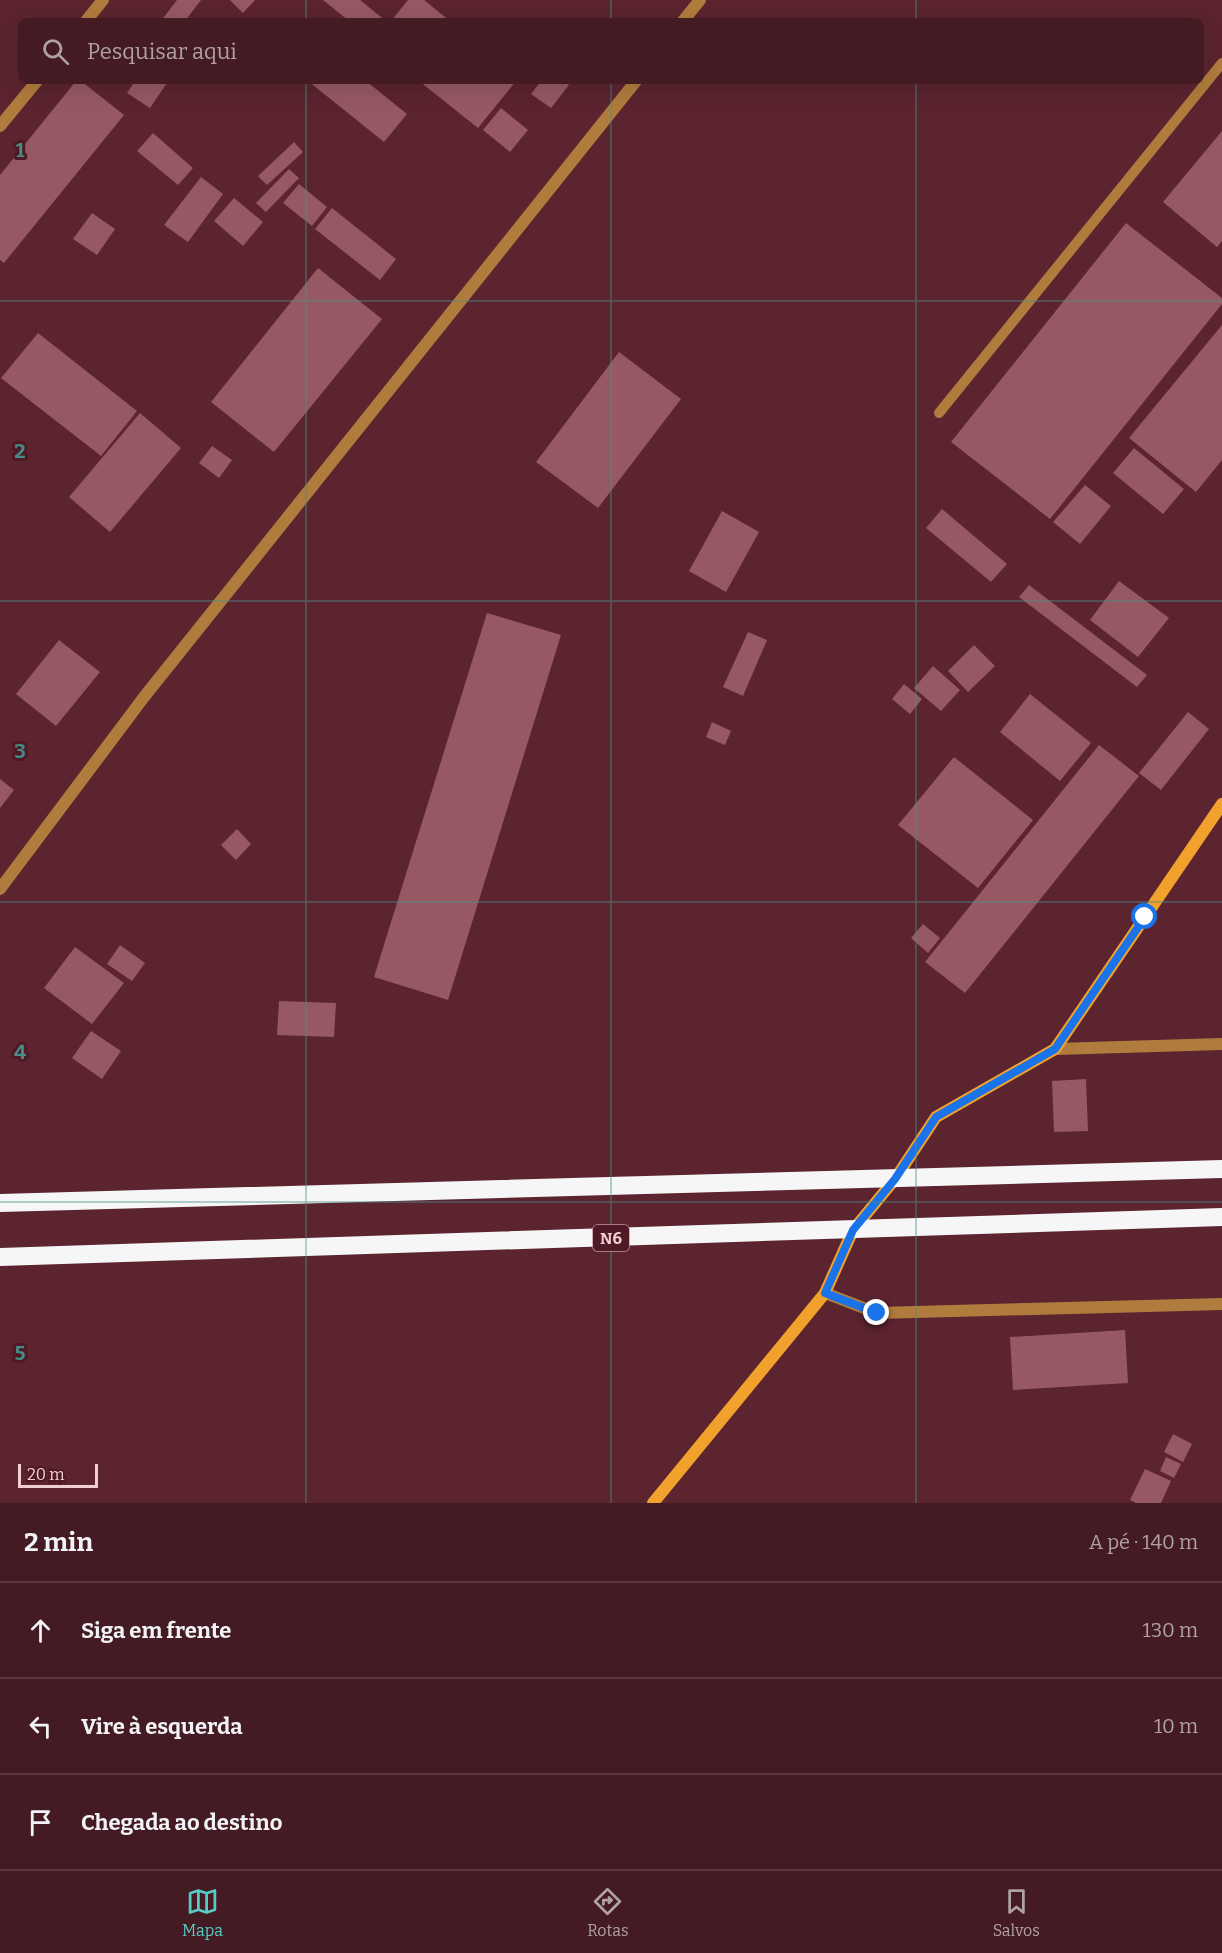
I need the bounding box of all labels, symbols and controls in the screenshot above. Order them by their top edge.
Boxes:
search box [18,18,1204,84]
icon: search [39,35,72,68]
text: Pesquisar aqui [87,38,237,65]
text: 1 [16,138,25,162]
text: 2 [14,439,26,463]
text: 3 [14,739,26,763]
route start [1131,903,1157,929]
text: 4 [14,1040,26,1064]
road number: N6 [593,1225,629,1251]
route end [863,1299,889,1325]
text: 5 [15,1341,26,1365]
scale bar [18,1461,98,1488]
text: 20 m [27,1465,64,1484]
text: 2 min [24,1527,93,1558]
text: A pé · 140 m [1089,1530,1198,1554]
icon: ahead [24,1614,57,1647]
text: Siga em frente [81,1617,231,1644]
text: 130 m [1143,1618,1198,1642]
icon: left [24,1710,57,1743]
text: Vire à esquerda [81,1713,242,1740]
text: 10 m [1154,1714,1198,1738]
icon: arrive [24,1806,57,1839]
text: Chegada ao destino [81,1809,282,1836]
tab: Mapa [182,1885,223,1940]
tab: Rotas [587,1885,629,1940]
tab: Salvos [993,1885,1040,1940]

